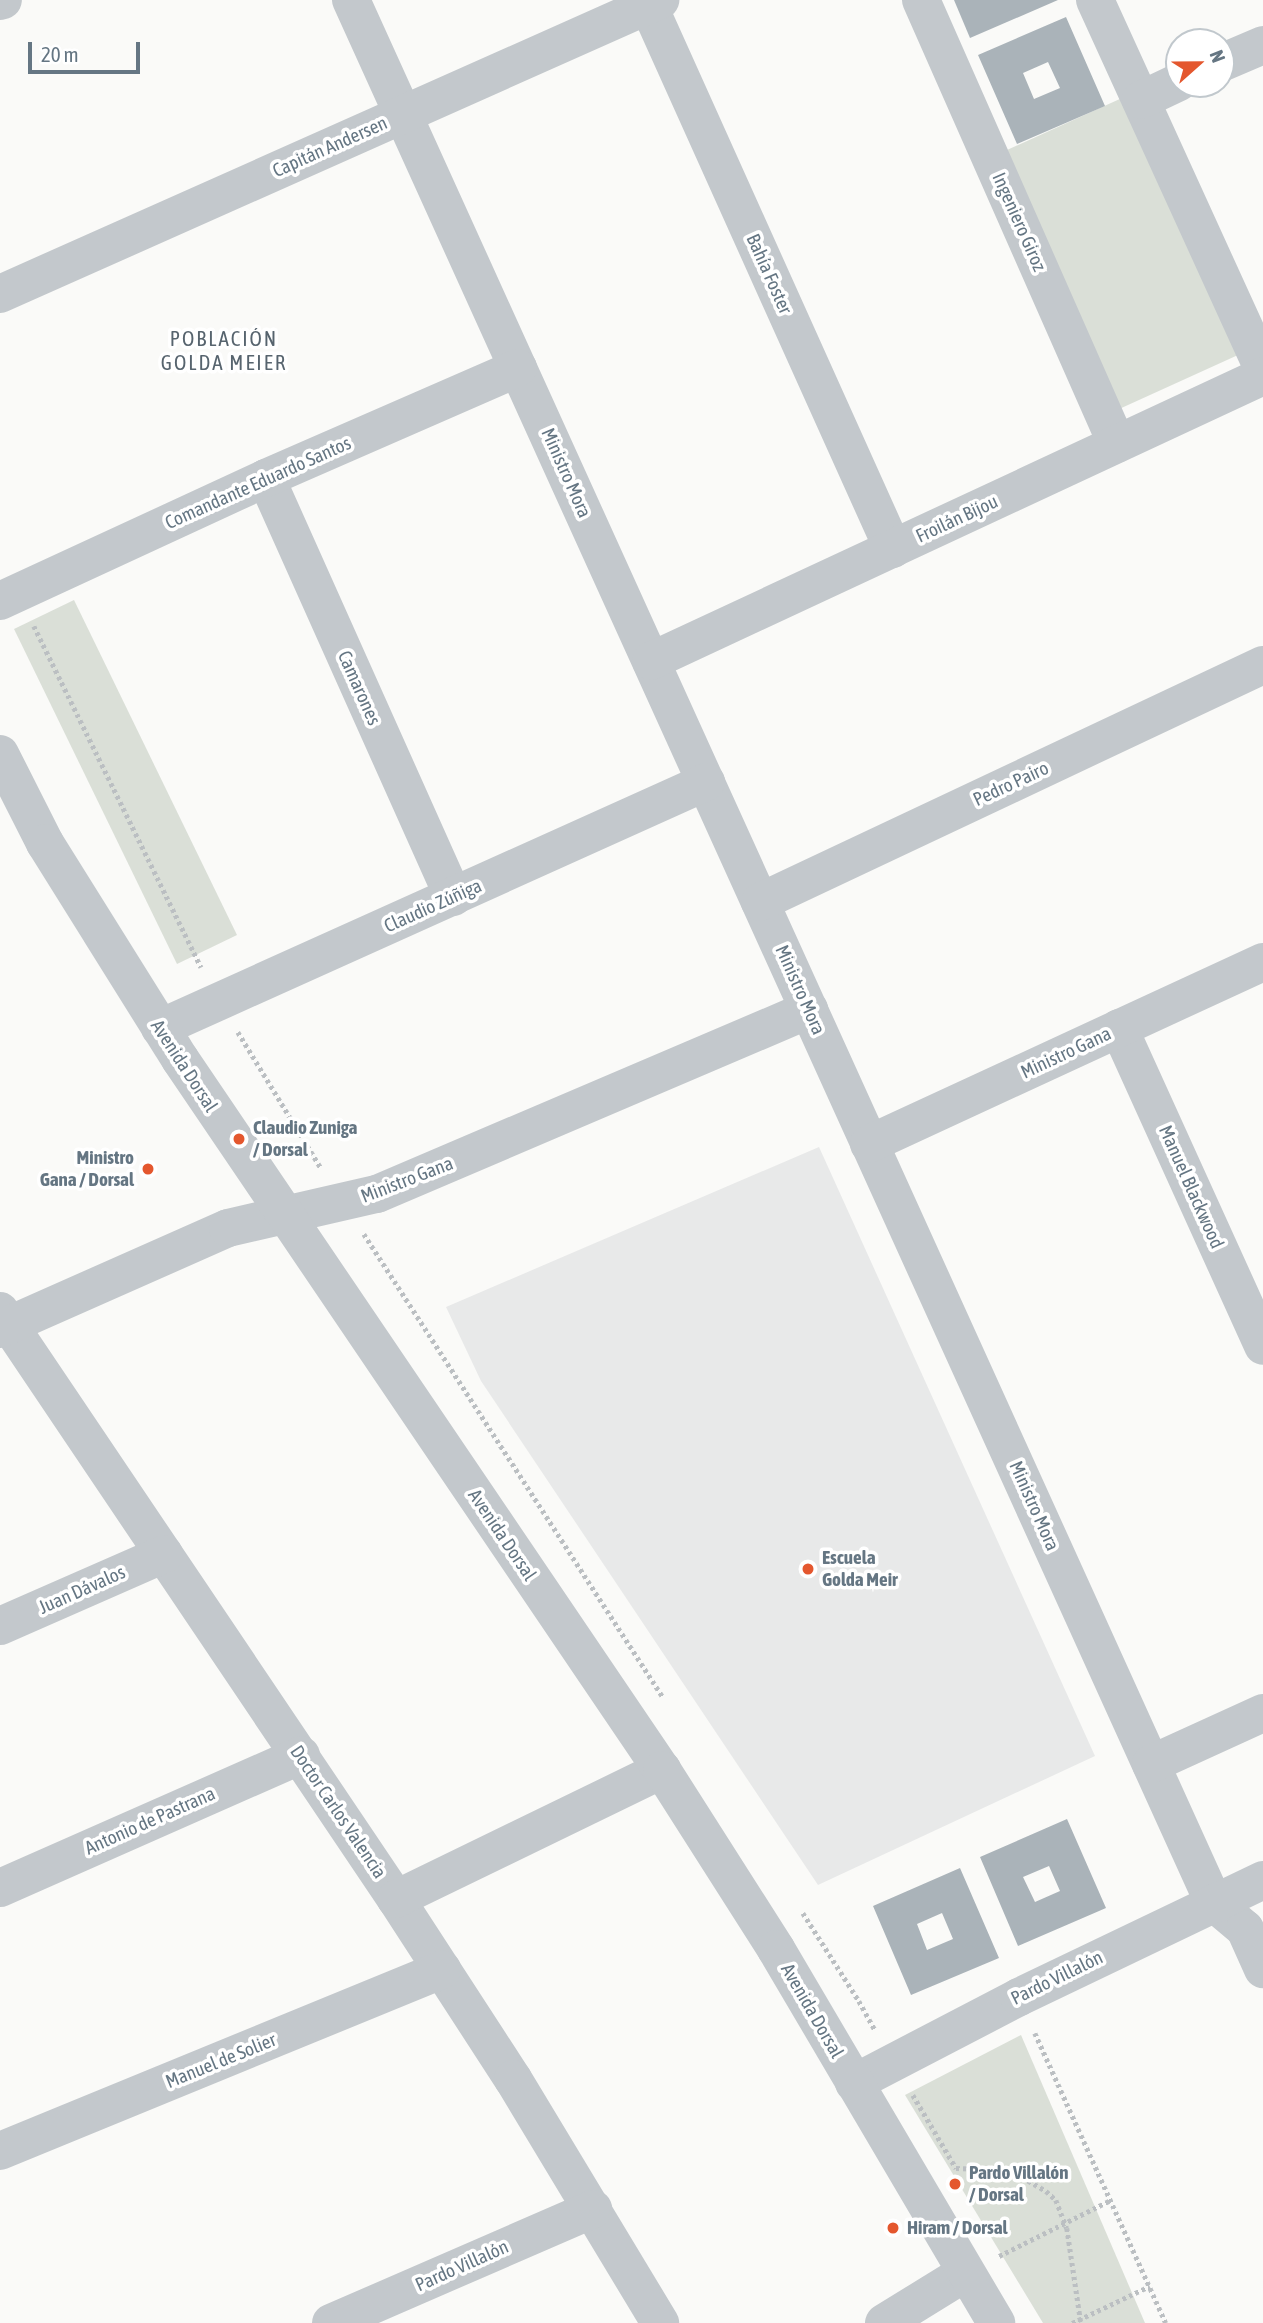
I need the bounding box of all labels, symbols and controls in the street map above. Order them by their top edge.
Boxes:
scale bar [32,28,144,72]
north arrow [1165,28,1235,98]
text: 20 m [41,42,79,66]
text: N [1205,47,1230,65]
street label: Capitán Andersen [269,112,391,182]
street label: Ingeniero Giroz [987,169,1051,275]
street label: Bahía Foster [741,230,797,318]
district label: POBLACIÓN GOLDA MEIER [162,325,286,375]
street label: Ministro Mora [536,425,596,521]
street label: Comandante Eduardo Santos [162,432,354,534]
street label: Froilán Bijou [912,490,1002,548]
street label: Camarones [333,647,385,729]
street label: Pedro Pairo [970,757,1052,811]
street label: Claudio Zúñiga [381,874,485,938]
street label: Ministro Mora [770,942,830,1038]
street label: Avenida Dorsal [146,1016,222,1116]
street label: Ministro Gana [1017,1022,1115,1084]
place label: Claudio Zuniga / Dorsal [253,1117,357,1161]
street label: Manuel Blackwood [1154,1122,1228,1252]
marker: Claudio Zuniga / Dorsal [231,1131,247,1147]
place label: Ministro Gana / Dorsal [40,1147,134,1191]
street label: Ministro Gana [358,1152,456,1208]
marker: Ministro Gana / Dorsal [140,1161,156,1177]
street label: Ministro Mora [1004,1458,1064,1554]
street label: Avenida Dorsal [463,1485,541,1585]
place label: Escuela Golda Meir [822,1547,898,1591]
street label: Juan Dávalos [35,1561,129,1619]
marker: Escuela Golda Meir [800,1561,816,1577]
street label: Doctor Carlos Valencia [285,1741,391,1883]
street label: Antonio de Pastrana [81,1782,219,1860]
street label: Pardo Villalón [1007,1946,1107,2010]
street label: Avenida Dorsal [776,1960,848,2062]
street label: Manuel de Solier [162,2029,280,2093]
place label: Pardo Villalón / Dorsal [969,2162,1068,2206]
marker: Pardo Villalón / Dorsal [947,2176,963,2192]
place label: Hiram / Dorsal [907,2217,1008,2239]
marker: Hiram / Dorsal [885,2220,901,2236]
street label: Pardo Villalón [412,2235,512,2297]

